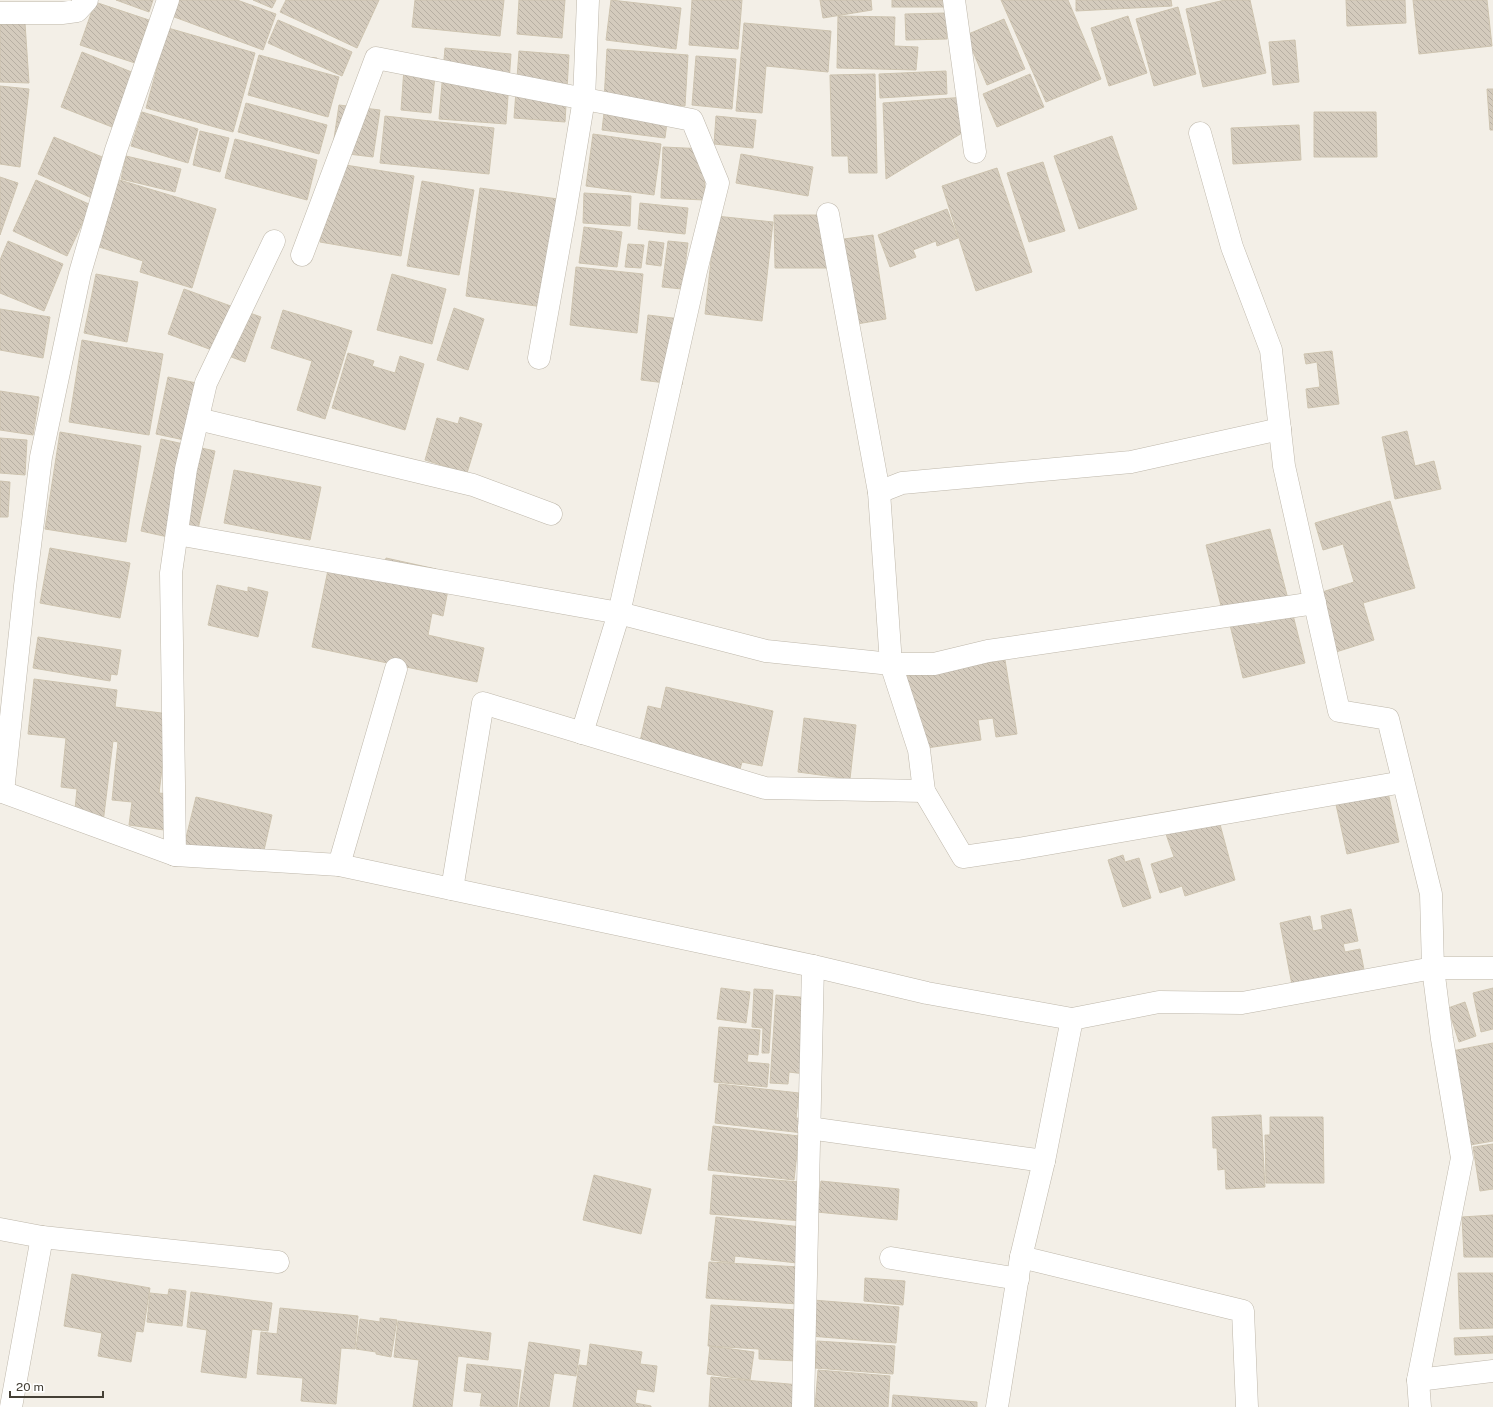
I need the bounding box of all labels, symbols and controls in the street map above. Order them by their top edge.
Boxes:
scale bar [10,1373,103,1399]
text: 20 m [16,1380,44,1394]

